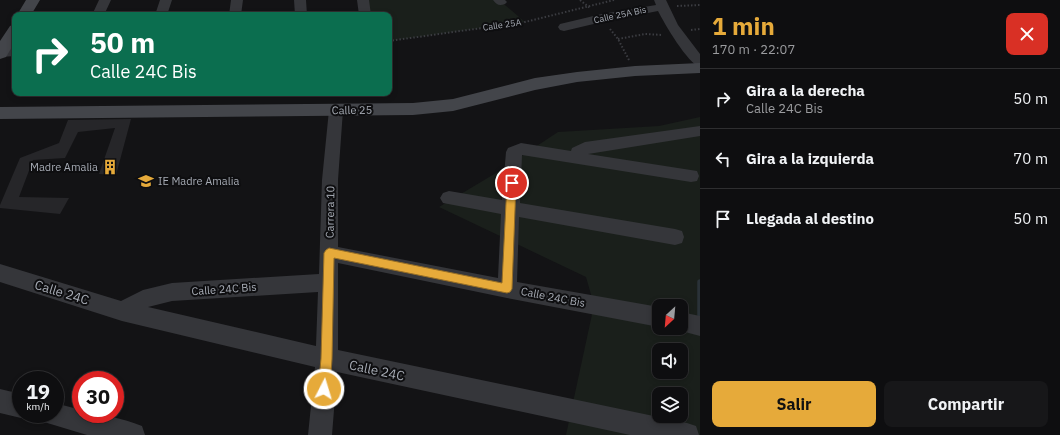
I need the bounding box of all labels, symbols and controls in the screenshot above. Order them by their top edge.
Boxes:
street label: Calle 25A Bis [593,4,647,25]
text: 1 min [712,10,775,42]
button: close [1006,13,1048,55]
street label: Calle 25A [482,16,522,33]
text: 50 m [90,24,155,61]
icon: right [24,28,76,80]
text: 170 m · 22:07 [712,41,795,58]
text: Calle 24C Bis [90,60,197,83]
text: Gira a la derecha [746,81,865,100]
icon: right [712,88,734,110]
text: 50 m [1013,89,1048,108]
text: Calle 24C Bis [746,100,823,117]
street label: Calle 25 [332,103,372,117]
icon: left [712,148,734,170]
text: Gira a la izquierda [746,149,874,168]
text: 70 m [1013,149,1048,168]
building icon: Madre Amalia [101,158,119,176]
place label: Madre Amalia [30,160,98,174]
pin [495,166,529,200]
school or university icon: IE Madre Amalia [137,172,155,190]
icon: arrive [501,172,523,194]
place label: IE Madre Amalia [158,174,239,188]
street label: Carrera 10 [323,186,337,238]
icon: arrive [712,208,734,230]
text: Llegada al destino [746,209,874,228]
text: 50 m [1013,209,1048,228]
street label: Calle 24C [33,276,91,309]
street label: Calle 24C Bis [191,280,257,298]
street label: Calle 24C Bis [520,284,586,310]
north arrow [652,299,688,335]
map controls [652,299,688,423]
button: sound [652,343,688,379]
street label: Calle 24C [348,356,406,385]
position arrow [303,368,345,410]
speed limit sign: 30 [72,371,124,423]
text: 19 [26,378,50,405]
button: Salir [712,381,876,427]
button: Compartir [884,381,1048,427]
button: layers [652,387,688,423]
text: km/h [26,400,50,413]

